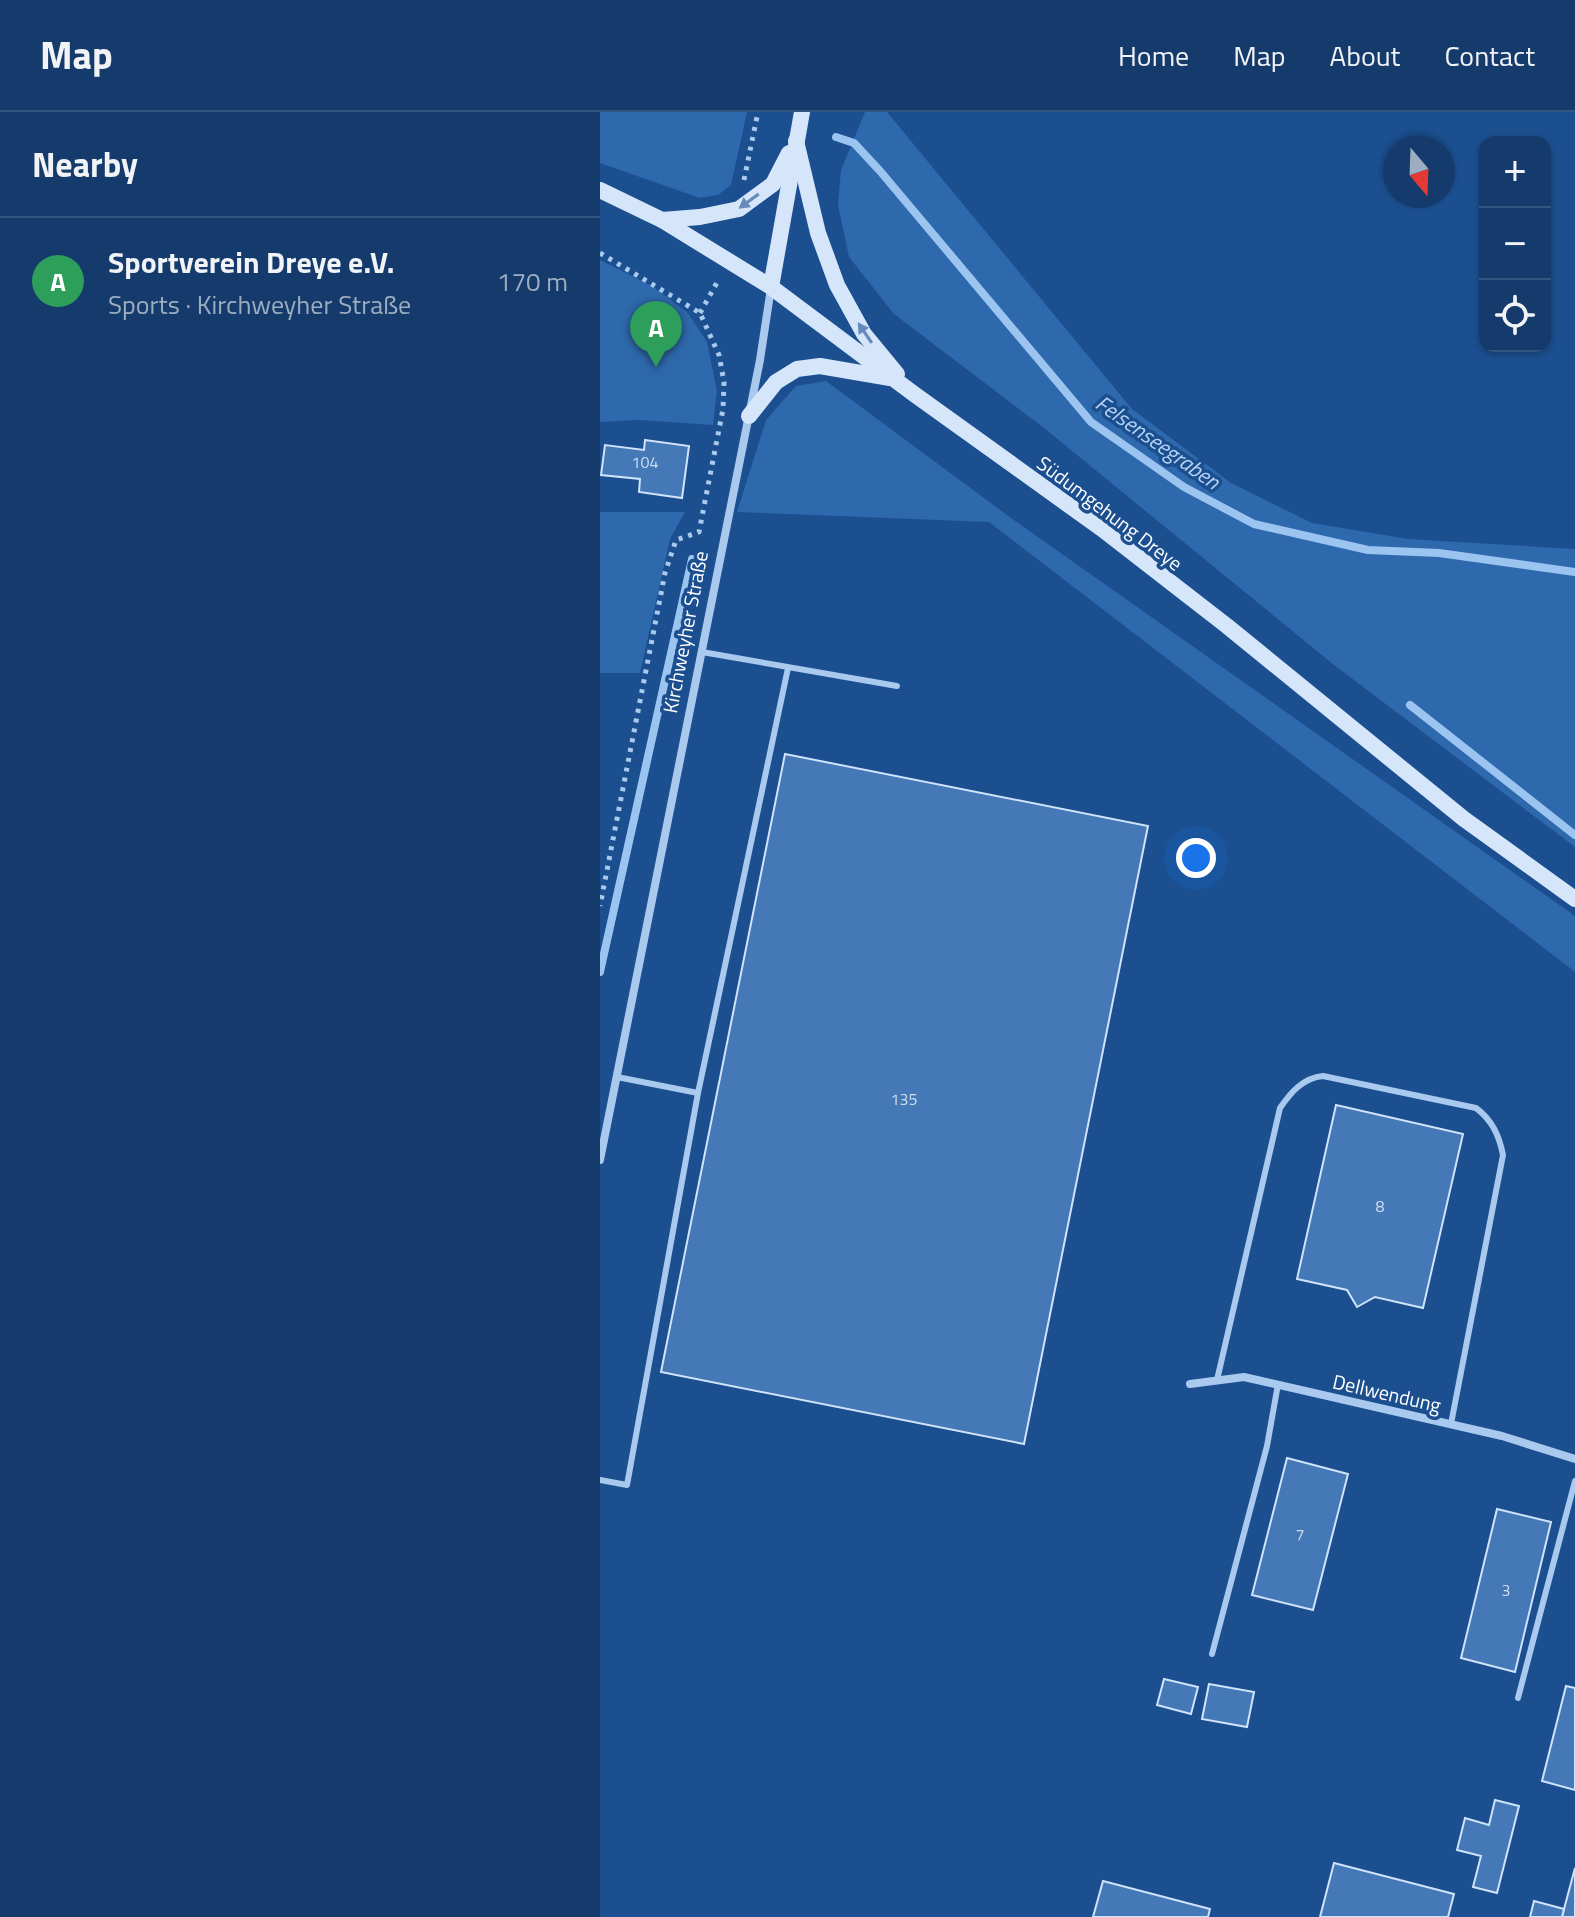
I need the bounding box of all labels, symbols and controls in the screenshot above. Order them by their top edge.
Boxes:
text: Map [40,26,113,84]
text: Home [1118,34,1189,77]
text: Map [1233,34,1286,77]
text: About [1330,34,1400,77]
text: Contact [1444,34,1535,77]
north arrow [1383,136,1455,208]
map controls [1479,136,1551,352]
button: + [1479,136,1551,208]
text: Nearby [32,138,138,190]
one-way arrow [739,193,760,208]
button: − [1479,208,1551,280]
text: Sportverein Dreye e.V. [108,239,394,285]
text: A [50,262,66,301]
text: 170 m [497,262,568,301]
button: locate [1479,280,1551,352]
text: Sports · Kirchweyher Straße [108,285,411,324]
pin: A [630,301,682,367]
one-way arrow [858,322,873,343]
water label: Felsenseegraben [1089,386,1228,498]
street label: Südumgehung Dreye [1031,448,1189,578]
house number: 104 [632,450,658,474]
street label: Kirchweyher Straße [654,548,716,716]
your location [1176,838,1216,878]
house number: 135 [891,1087,917,1111]
house number: 8 [1376,1194,1385,1218]
street label: Dellwendung [1330,1365,1444,1421]
house number: 7 [1296,1522,1304,1546]
house number: 3 [1502,1578,1510,1602]

